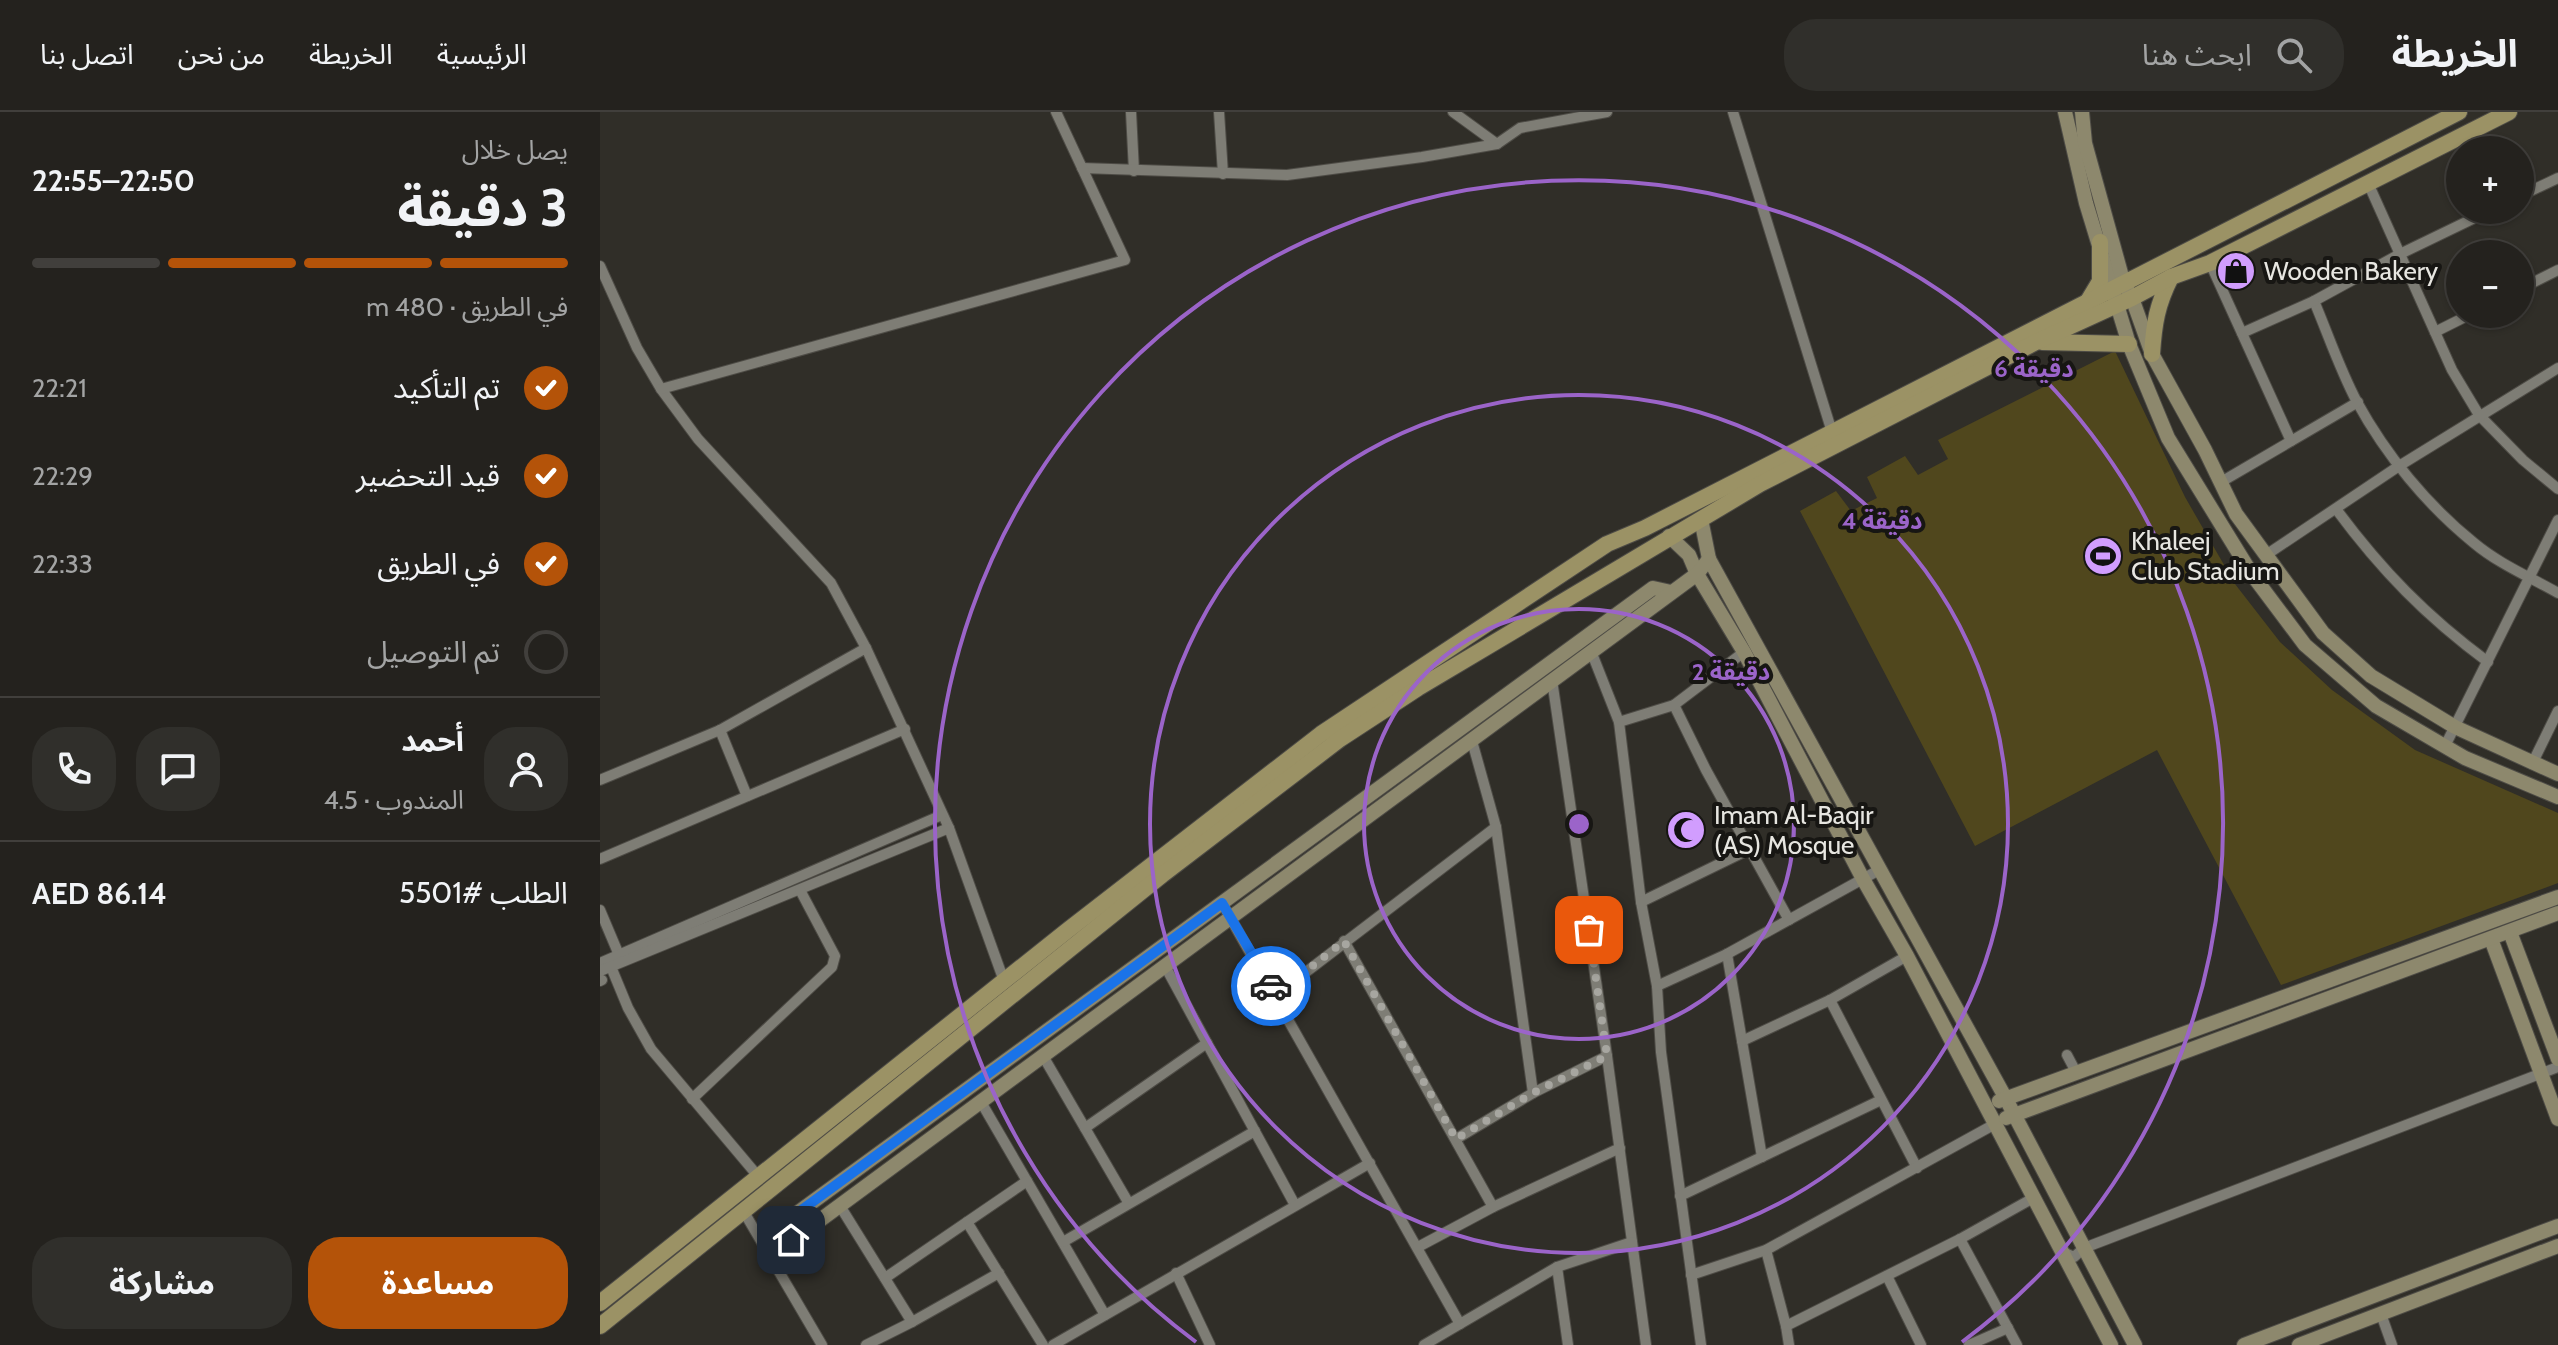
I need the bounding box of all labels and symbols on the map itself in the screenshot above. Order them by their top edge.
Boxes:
shop icon: Wooden Bakery [2215,250,2257,292]
place label: Wooden Bakery [2264,255,2438,287]
text: 6 دقيقة [1994,354,2074,383]
text: 4 دقيقة [1842,506,1922,535]
place label: Khaleej Club Stadium [2131,525,2279,587]
sports icon: Khaleej Club Stadium [2082,535,2124,577]
text: 2 دقيقة [1692,657,1770,686]
place label: Imam Al-Baqir (AS) Mosque [1714,799,1874,861]
mosque icon: Imam Al-Baqir (AS) Mosque [1665,809,1707,851]
centre of rings [1565,810,1593,838]
pin [1555,896,1623,964]
courier [1231,946,1311,1026]
pin [757,1206,825,1274]

